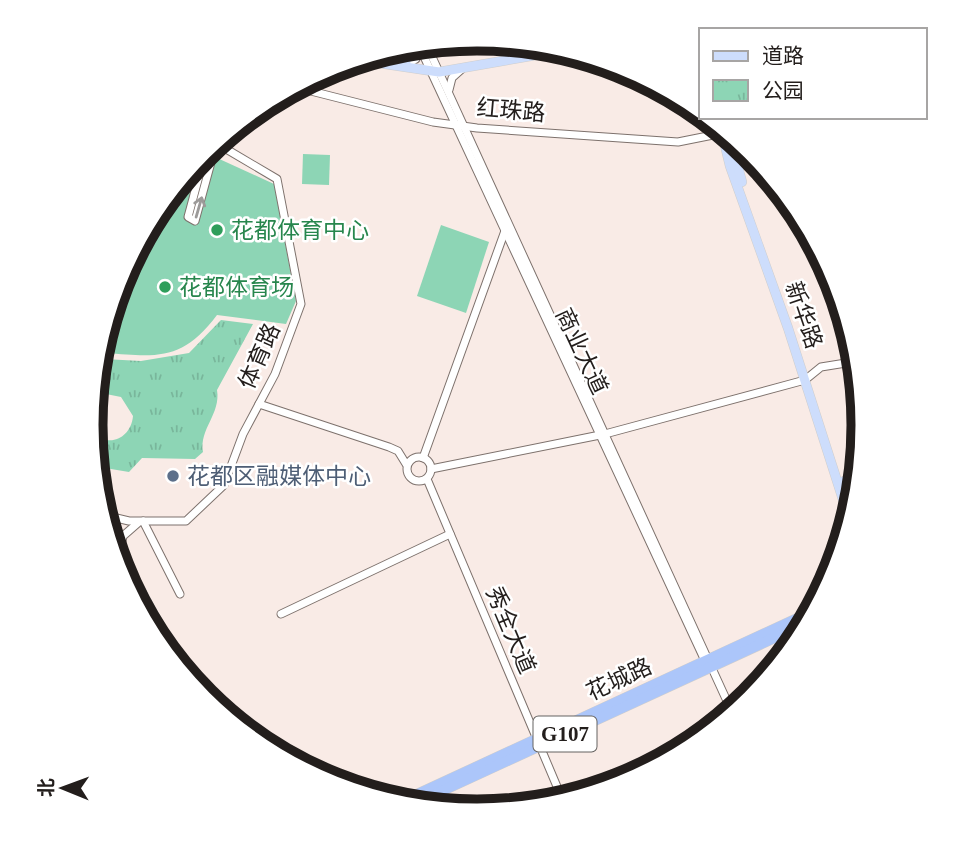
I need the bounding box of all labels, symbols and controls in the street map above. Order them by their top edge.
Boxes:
legend [699,28,927,119]
text: 道路 [762,44,804,68]
text: 公园 [762,79,804,103]
street label: 红珠路 [475,95,546,126]
one-way arrow [194,196,207,218]
place label: 花都体育中心 [231,218,369,243]
marker: 花都体育中心 [209,222,225,238]
place label: 花都体育场 [179,275,294,300]
street label: 新华路 [780,278,827,352]
marker: 花都体育场 [157,279,173,295]
street label: 商业大道 [551,304,612,398]
street label: 体育路 [234,320,285,393]
place label: 花都区融媒体中心 [187,464,371,489]
marker: 花都区融媒体中心 [165,468,181,484]
street label: 秀全大道 [481,583,540,677]
street label: 花城路 [583,654,656,705]
road number: G107 [534,716,596,752]
north arrow [28,753,98,823]
text: 北 [36,778,57,797]

